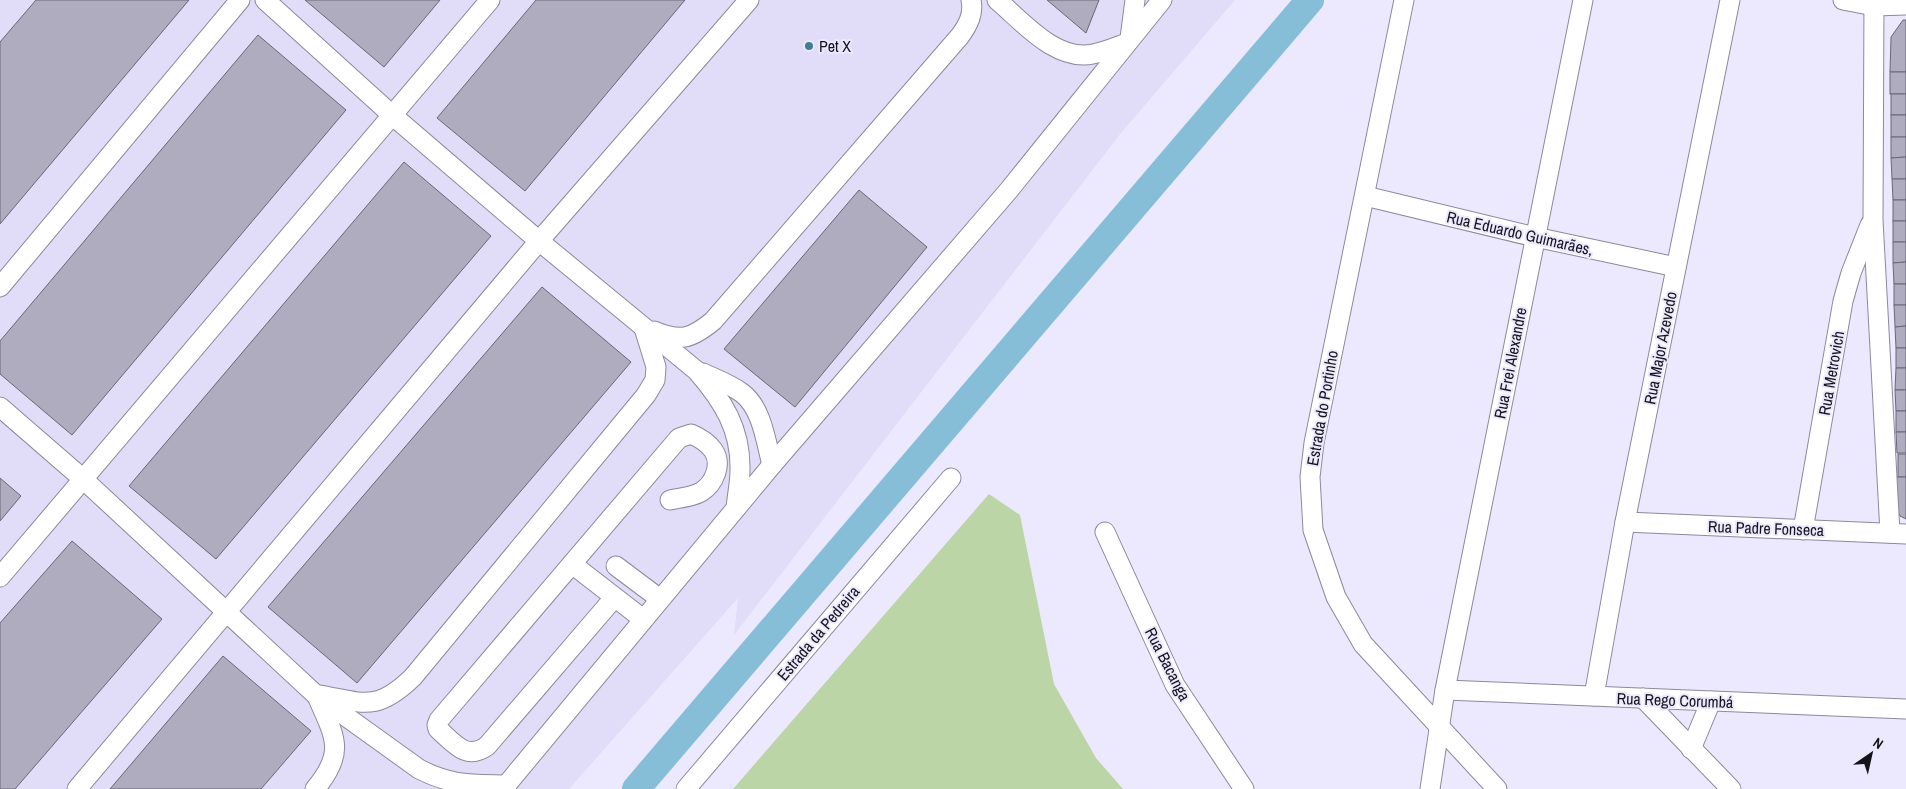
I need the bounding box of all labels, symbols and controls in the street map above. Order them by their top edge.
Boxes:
place label: Pet X [819,35,851,57]
marker: Pet X [803,40,815,52]
street label: Rua Eduardo Guimarães, [1445,205,1595,261]
street label: Rua Major Azevedo [1638,290,1682,406]
street label: Rua Frei Alexandre [1488,305,1532,421]
street label: Rua Metrovich [1813,329,1849,417]
street label: Estrada do Portinho [1301,349,1343,467]
street label: Rua Padre Fonseca [1708,515,1825,541]
street label: Estrada da Pedreira [772,580,865,685]
street label: Rua Bacanga [1140,624,1196,705]
street label: Rua Rego Corumbá [1616,687,1734,713]
north arrow [1846,729,1896,779]
text: N [1870,733,1887,753]

